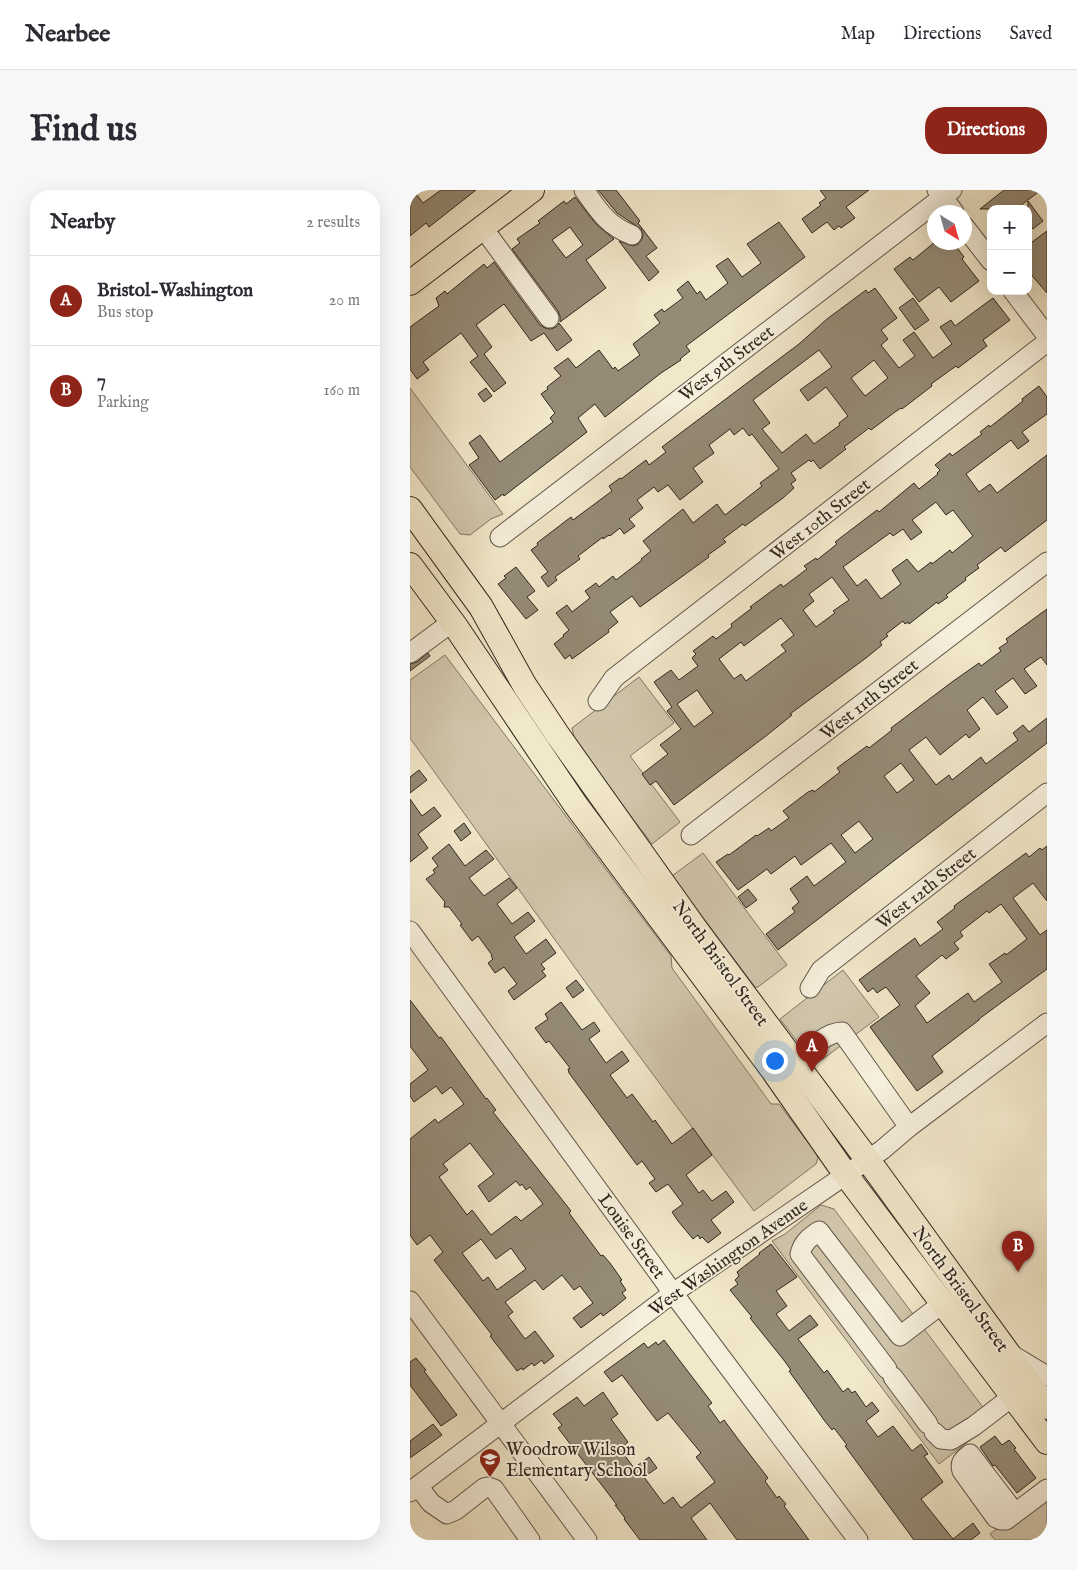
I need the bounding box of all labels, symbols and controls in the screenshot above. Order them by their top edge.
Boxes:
text: Nearbee [25,19,110,50]
text: Map [841,23,875,46]
text: Directions [903,23,981,46]
text: Saved [1009,23,1052,46]
button: Directions [925,107,1047,154]
text: Find us [30,108,137,153]
north arrow [927,205,972,250]
map controls [987,205,1032,295]
button: + [987,205,1032,250]
text: Nearby [50,209,115,236]
text: 2 results [306,213,360,233]
button: − [987,250,1032,295]
text: Bristol-Washington [97,279,253,303]
text: A [61,291,71,311]
text: 20 m [329,291,360,311]
text: Bus stop [97,303,153,323]
street label: West 9th Street [675,321,779,407]
text: 7 [97,369,106,393]
text: B [61,381,71,401]
text: 160 m [324,381,360,401]
text: Parking [97,393,149,413]
street label: West 10th Street [766,474,876,566]
street label: West 11th Street [816,655,924,746]
street label: West 12th Street [872,843,981,935]
street label: North Bristol Street [666,896,773,1031]
pin: A [796,1031,828,1072]
your location [762,1048,788,1074]
street label: Louise Street [592,1190,669,1284]
street label: West Washington Avenue [645,1195,813,1322]
street label: North Bristol Street [906,1222,1013,1357]
pin: B [1002,1231,1034,1272]
place label: Woodrow Wilson Elementary School [506,1439,647,1483]
school or university icon: Woodrow Wilson Elementary School [478,1447,502,1478]

